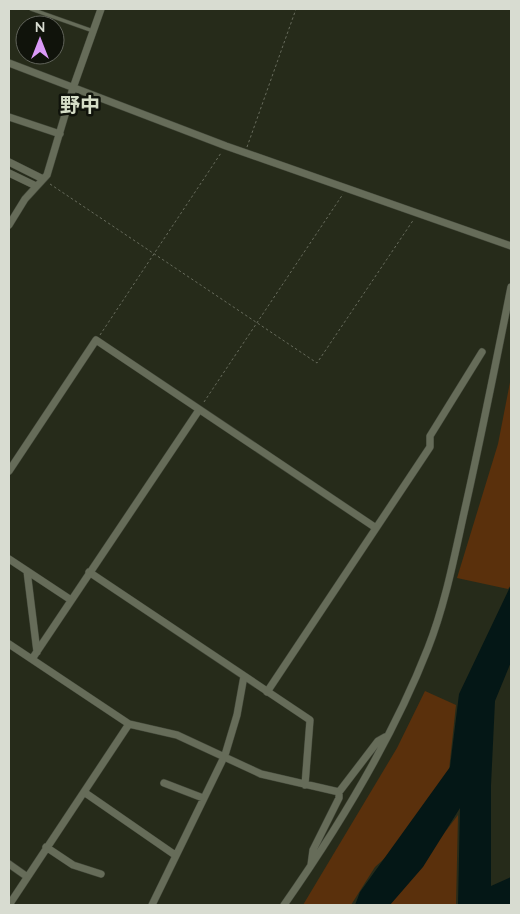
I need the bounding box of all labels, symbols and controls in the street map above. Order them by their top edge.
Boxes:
north arrow [15,15,65,65]
text: N [35,18,45,36]
district label: 野中 [60,92,100,117]

